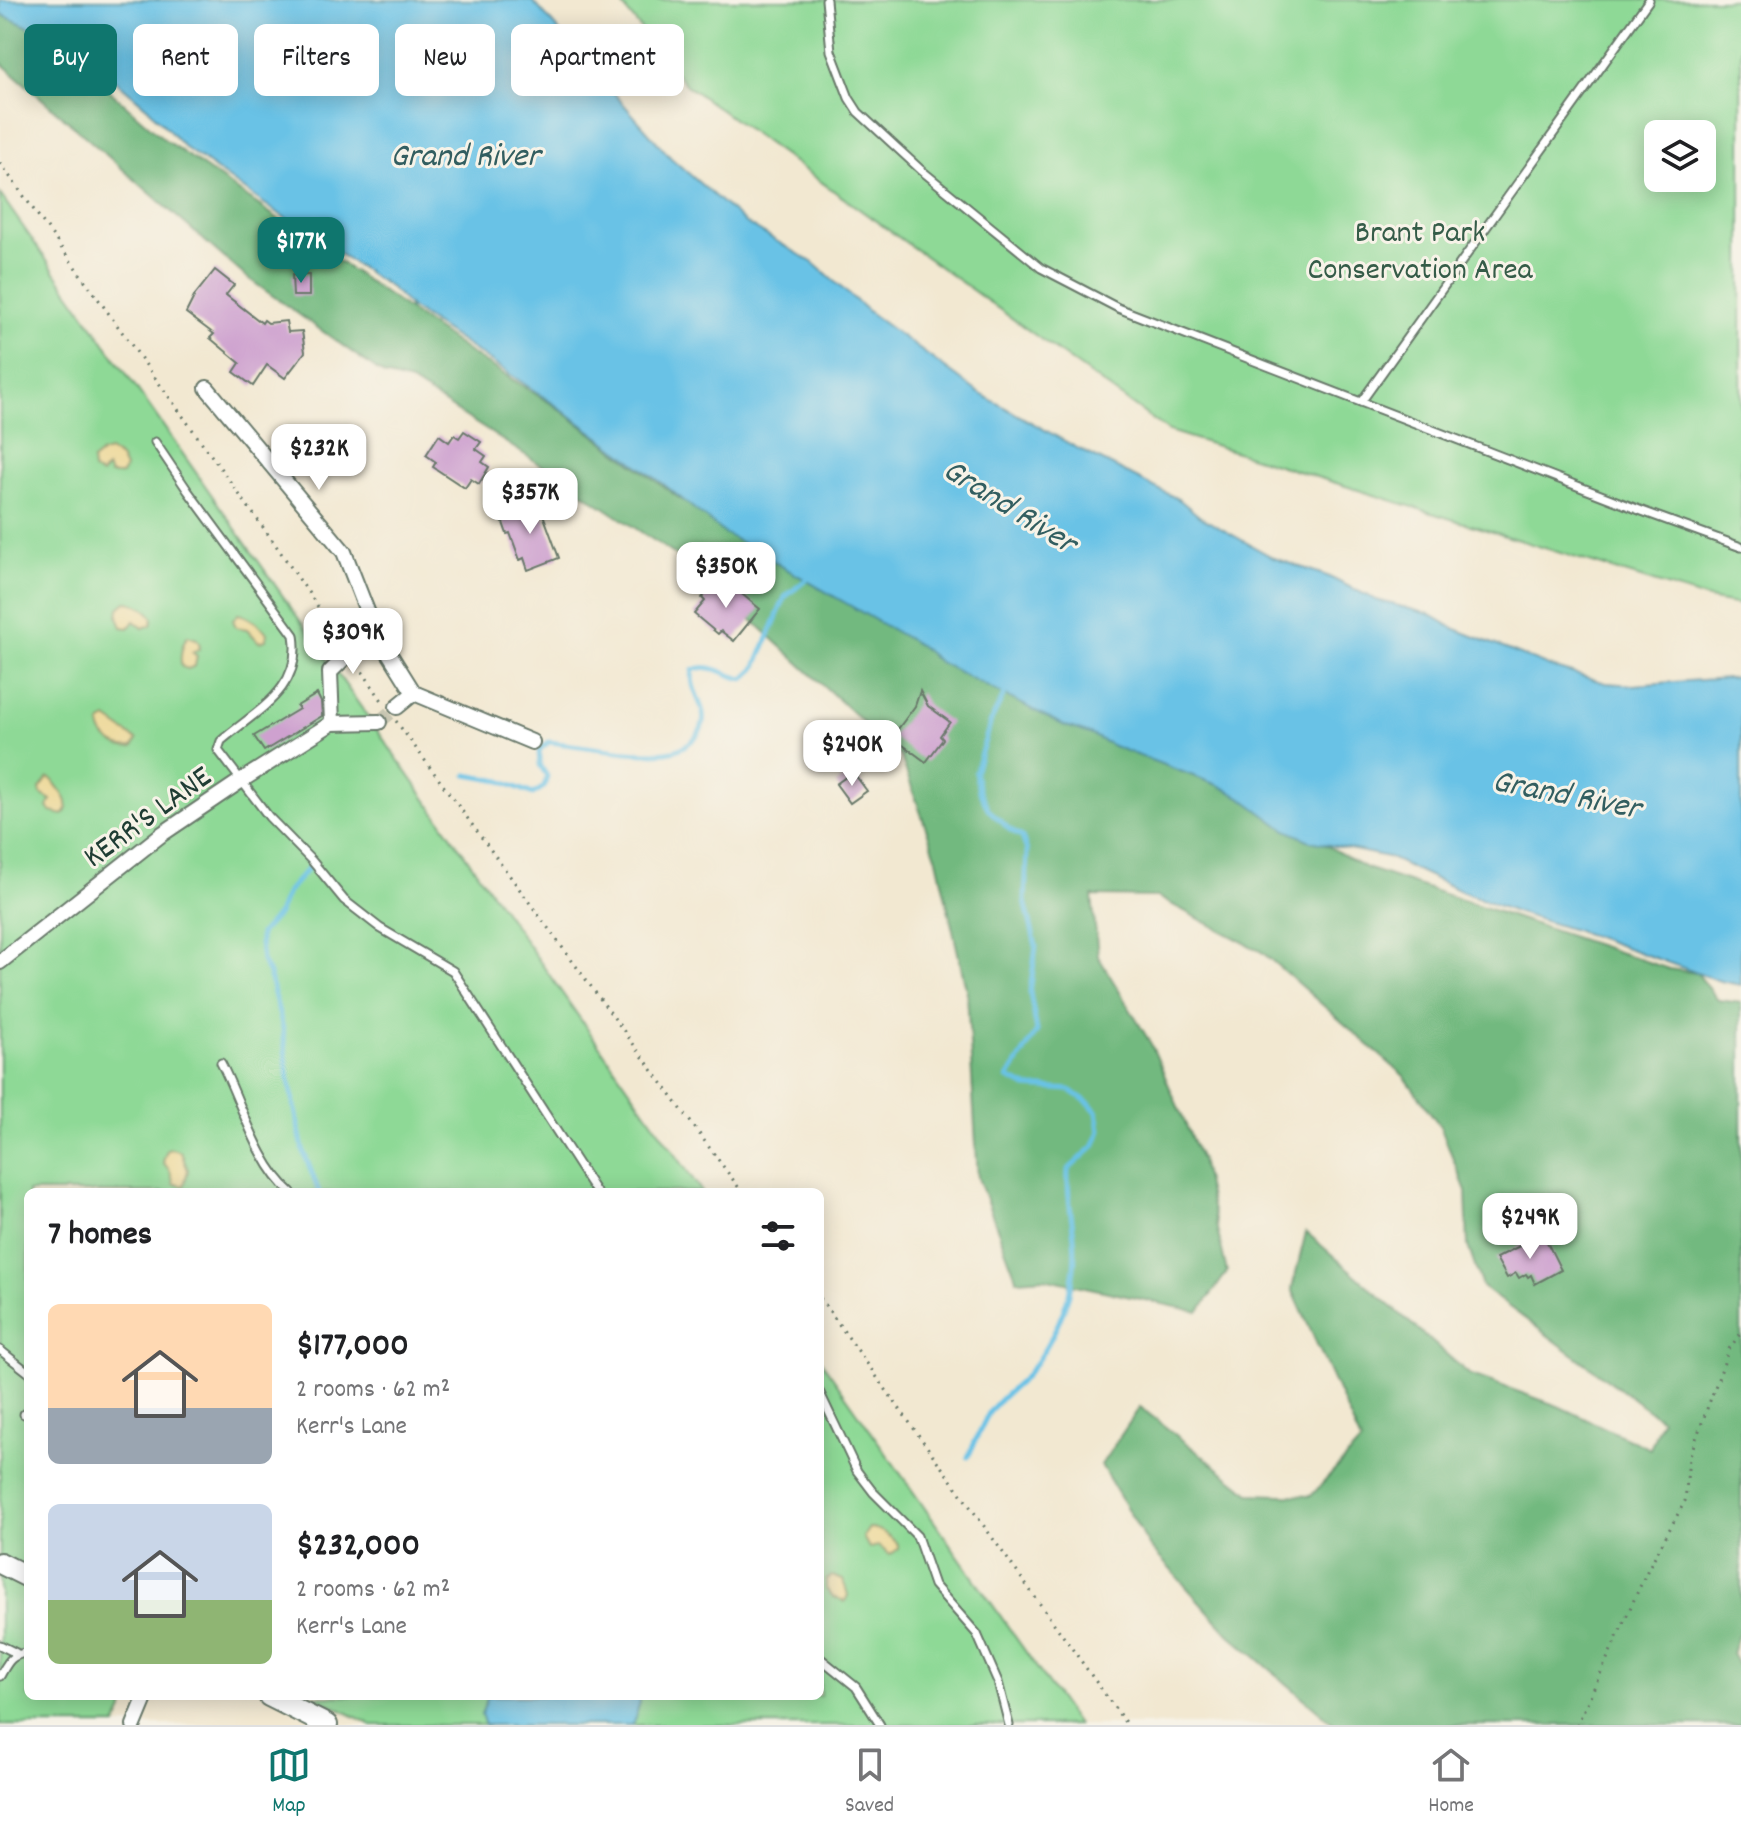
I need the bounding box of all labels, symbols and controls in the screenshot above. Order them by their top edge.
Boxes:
chip: Buy [24,24,117,96]
chip: Rent [133,24,238,96]
chip: Filters [254,24,379,96]
chip: New [395,24,495,96]
chip: Apartment [511,24,684,96]
map controls [1644,120,1716,192]
button: layers [1644,120,1716,192]
water label: Grand River [390,134,543,183]
park label: Brant Park Conservation Area [1307,212,1534,295]
pin: $177K [245,217,357,285]
text: $177K [276,224,326,261]
pin: $232K [263,424,375,492]
text: $232K [289,431,349,468]
water label: Grand River [932,448,1087,571]
pin: $357K [474,468,586,536]
text: $357K [501,475,559,512]
pin: $350K [670,542,782,610]
text: $350K [695,549,757,586]
pin: $309K [297,608,409,676]
text: $309K [322,615,384,652]
pin: $240K [796,720,908,788]
text: $240K [821,727,883,764]
street label: KERR'S LANE [75,756,223,881]
water label: Grand River [1488,759,1647,836]
pin: $249K [1474,1193,1586,1261]
text: $249K [1500,1200,1560,1237]
text: 7 homes [48,1212,152,1261]
icon: filters [756,1214,800,1258]
text: $177,000 [296,1323,409,1372]
icon: home [112,1336,208,1432]
text: 2 rooms · 62 m² [296,1372,450,1409]
text: Kerr's Lane [296,1409,407,1446]
text: $232,000 [296,1523,420,1572]
icon: home [112,1536,208,1632]
text: 2 rooms · 62 m² [296,1572,450,1609]
text: Kerr's Lane [296,1609,407,1646]
tab: Map [267,1743,311,1822]
tab: Saved [845,1743,894,1822]
tab: Home [1428,1743,1474,1822]

